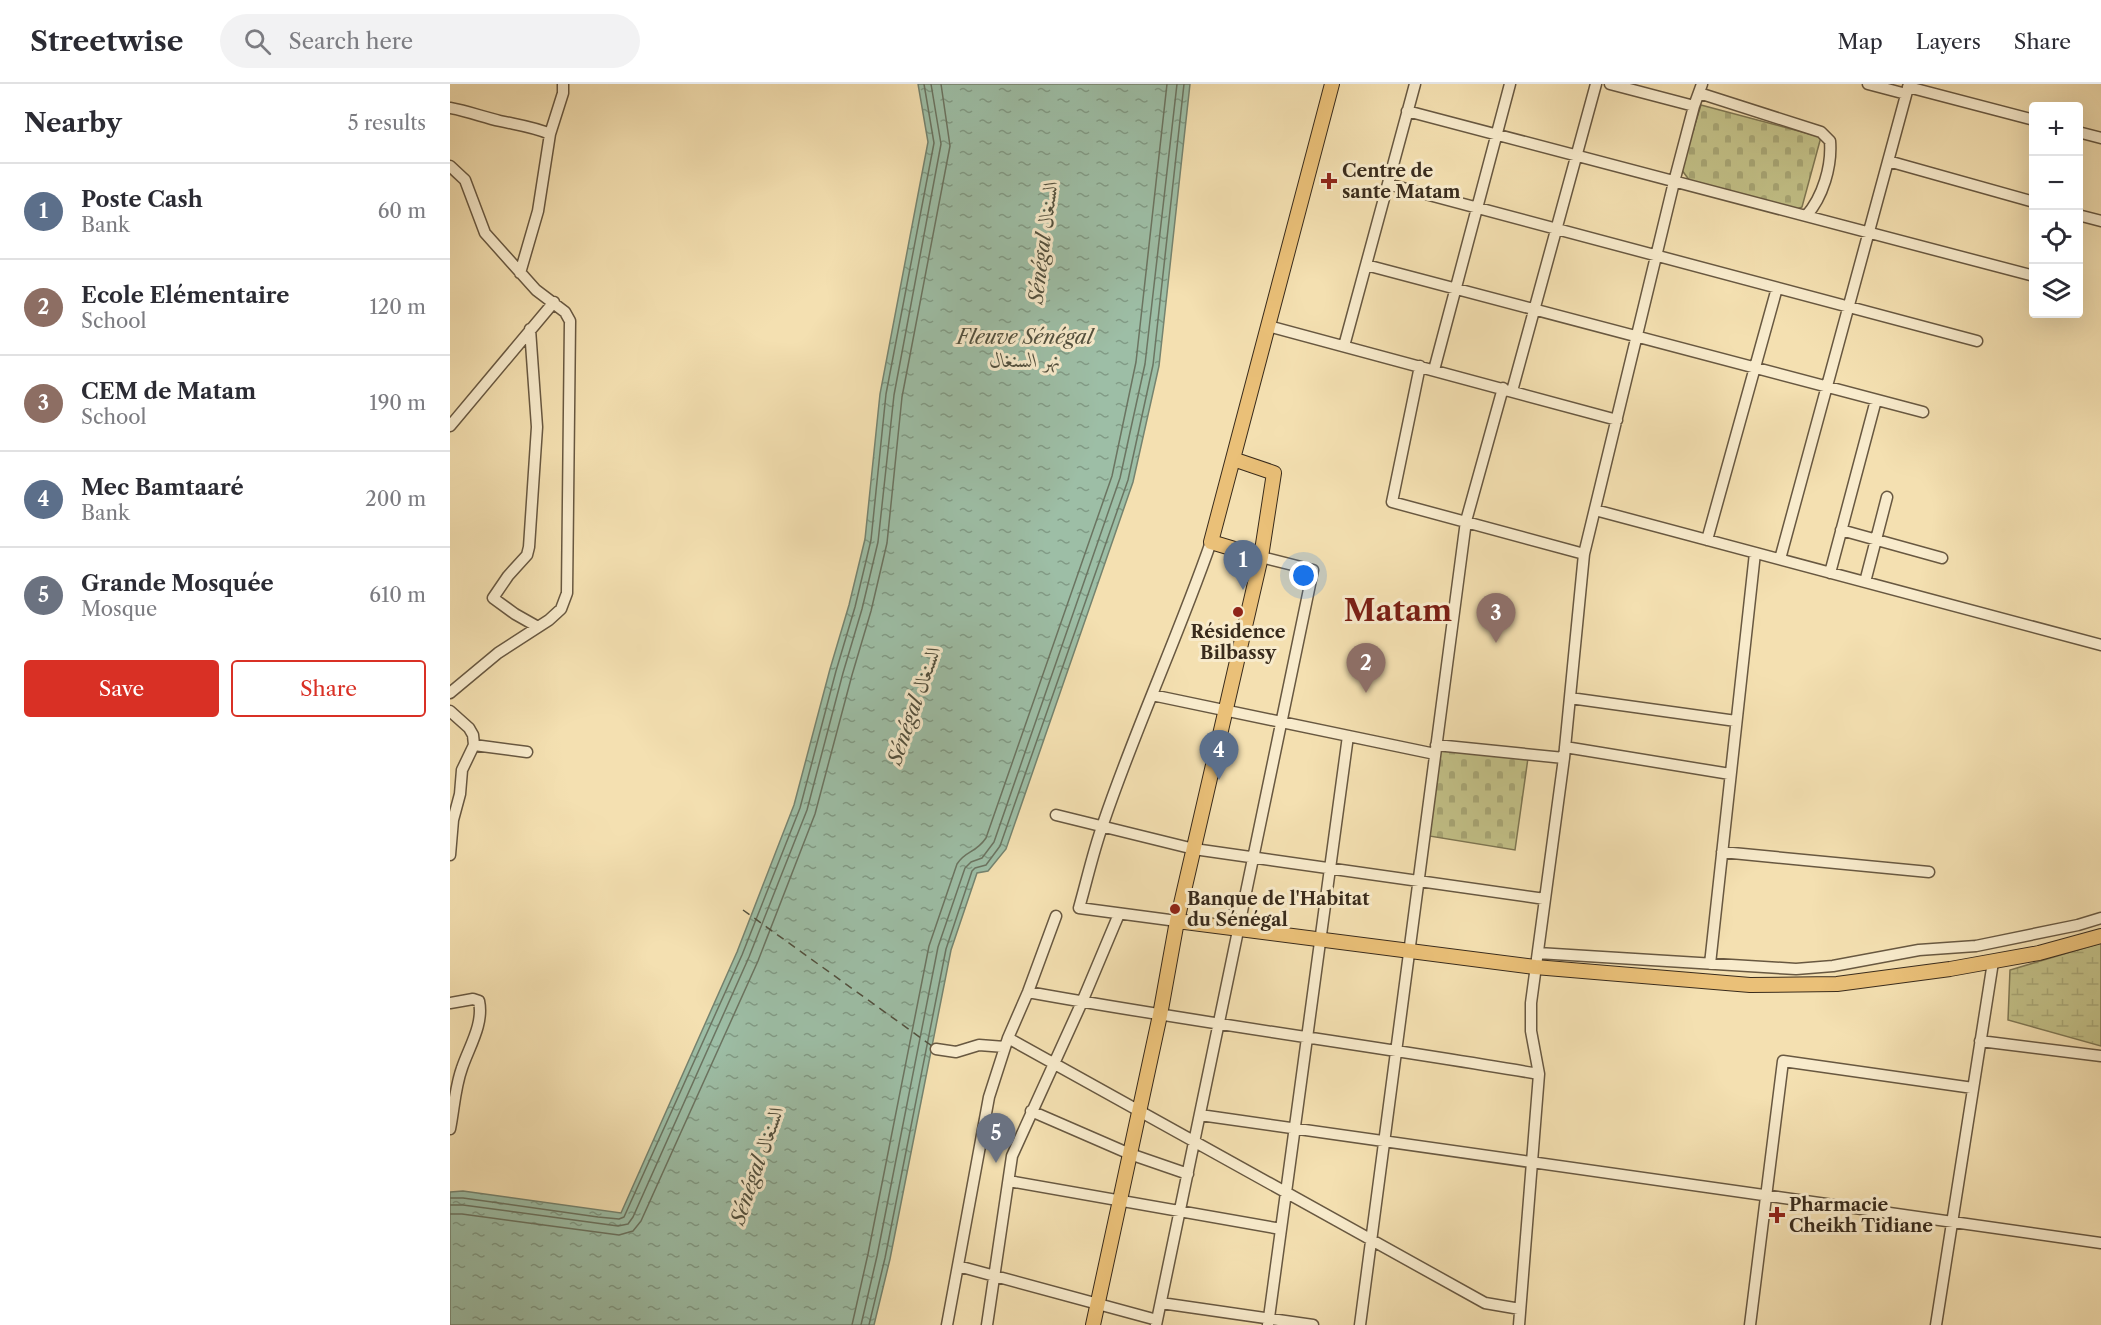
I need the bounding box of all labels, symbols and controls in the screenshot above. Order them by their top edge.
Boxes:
search box [220,14,640,68]
text: Streetwise [30,24,184,58]
icon: search [241,25,274,58]
text: Search here [289,28,413,55]
text: Map [1838,29,1883,54]
text: Layers [1916,29,1981,54]
text: Share [2014,29,2071,54]
map controls [2029,102,2083,318]
button: + [2029,102,2083,156]
text: Nearby [24,107,122,139]
text: 5 results [348,111,426,135]
button: − [2029,156,2083,210]
place label: Centre de sante Matam [1342,160,1461,203]
marker: Centre de sante Matam [1320,172,1338,190]
water label: Sénégal السنغال [1023,179,1062,306]
text: Poste Cash [81,186,203,213]
text: 1 [39,199,48,223]
text: 60 m [378,199,426,223]
button: locate [2029,210,2083,264]
text: Bank [81,213,130,237]
button: layers [2029,264,2083,318]
text: Ecole Elémentaire [81,282,289,309]
text: 2 [38,295,49,319]
text: 120 m [369,295,426,319]
text: School [81,309,146,333]
water label: Fleuve Sénégal نهر السنغال [955,325,1096,373]
text: CEM de Matam [81,378,256,405]
text: 3 [38,391,49,415]
text: 190 m [369,391,426,415]
text: School [81,405,146,429]
text: Mec Bamtaaré [81,474,244,501]
text: 4 [38,487,49,511]
text: 200 m [365,487,426,511]
text: Bank [81,501,130,525]
pin: 1 [1224,540,1262,590]
your location [1289,561,1318,590]
text: Grande Mosquée [81,570,274,597]
text: 5 [38,583,49,607]
text: 610 m [369,583,426,607]
district label: Matam [1344,592,1452,629]
pin: 3 [1476,594,1516,643]
text: Mosque [81,597,157,621]
marker: Résidence Bilbassy [1231,605,1245,619]
place label: Résidence Bilbassy [1190,621,1286,664]
water label: Sénégal السنغال [882,643,946,768]
pin: 2 [1346,644,1386,693]
button: Save [24,660,219,717]
button: Share [231,660,426,717]
pin: 4 [1200,730,1238,780]
place label: Banque de l'Habitat du Sénégal [1187,888,1370,931]
marker: Banque de l'Habitat du Sénégal [1168,902,1182,916]
water label: Sénégal السنغال [725,1103,789,1228]
pin: 5 [976,1114,1016,1163]
place label: Pharmacie Cheikh Tidiane [1789,1194,1933,1237]
marker: Pharmacie Cheikh Tidiane [1770,1208,1784,1222]

